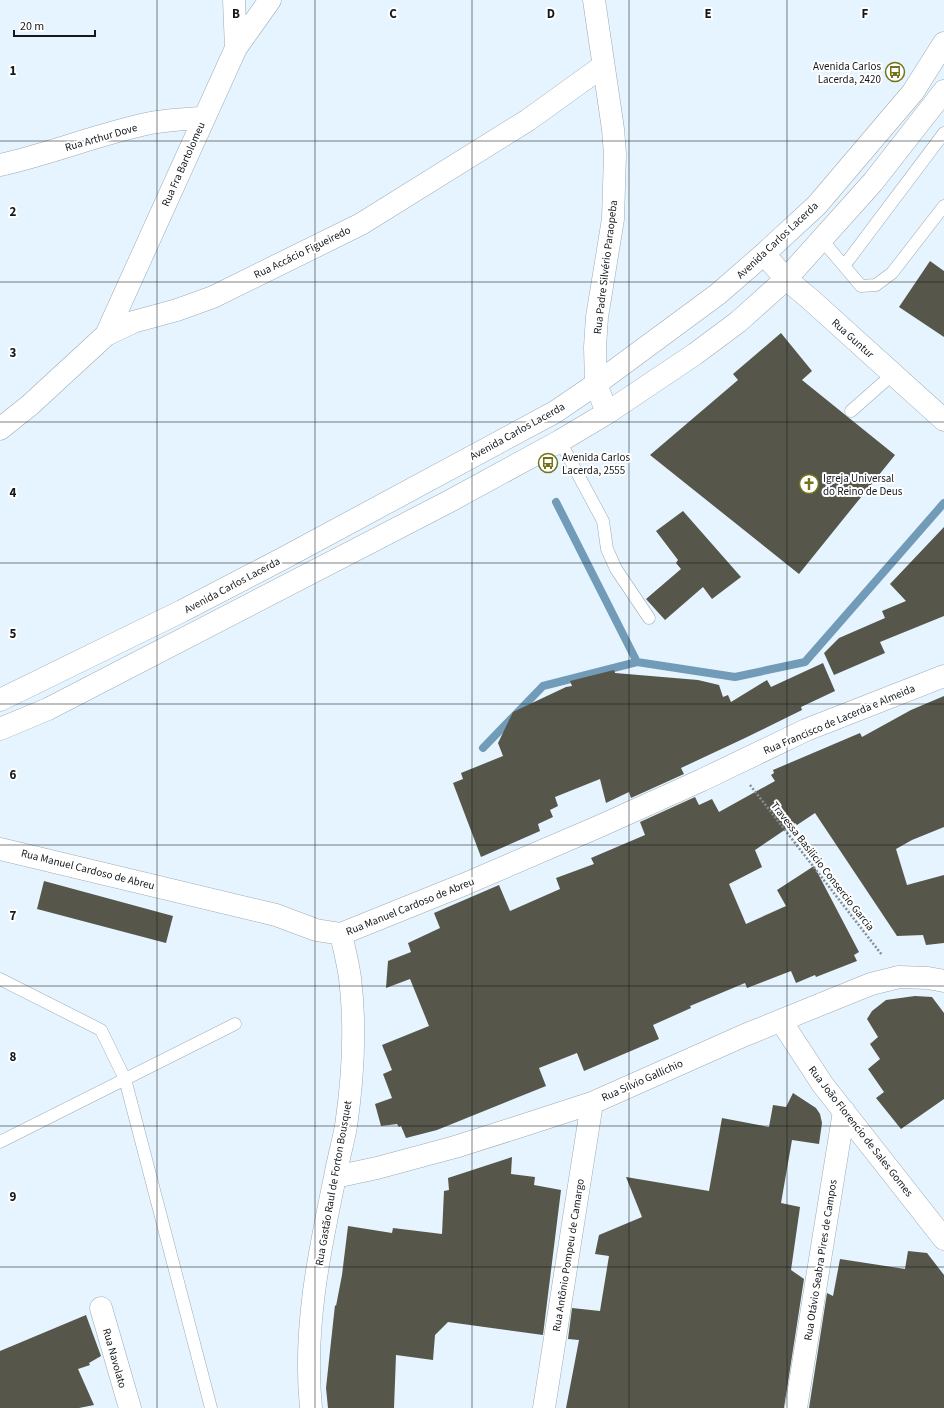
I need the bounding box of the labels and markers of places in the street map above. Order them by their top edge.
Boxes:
place label: Avenida Carlos Lacerda, 2420 [813,59,881,87]
bus stop icon: Avenida Carlos Lacerda, 2420 [884,61,906,83]
place label: Avenida Carlos Lacerda, 2555 [562,450,630,478]
bus stop icon: Avenida Carlos Lacerda, 2555 [537,452,559,474]
place label: Igreja Universal do Reino de Deus [823,471,903,499]
church icon: Igreja Universal do Reino de Deus [798,473,820,495]

